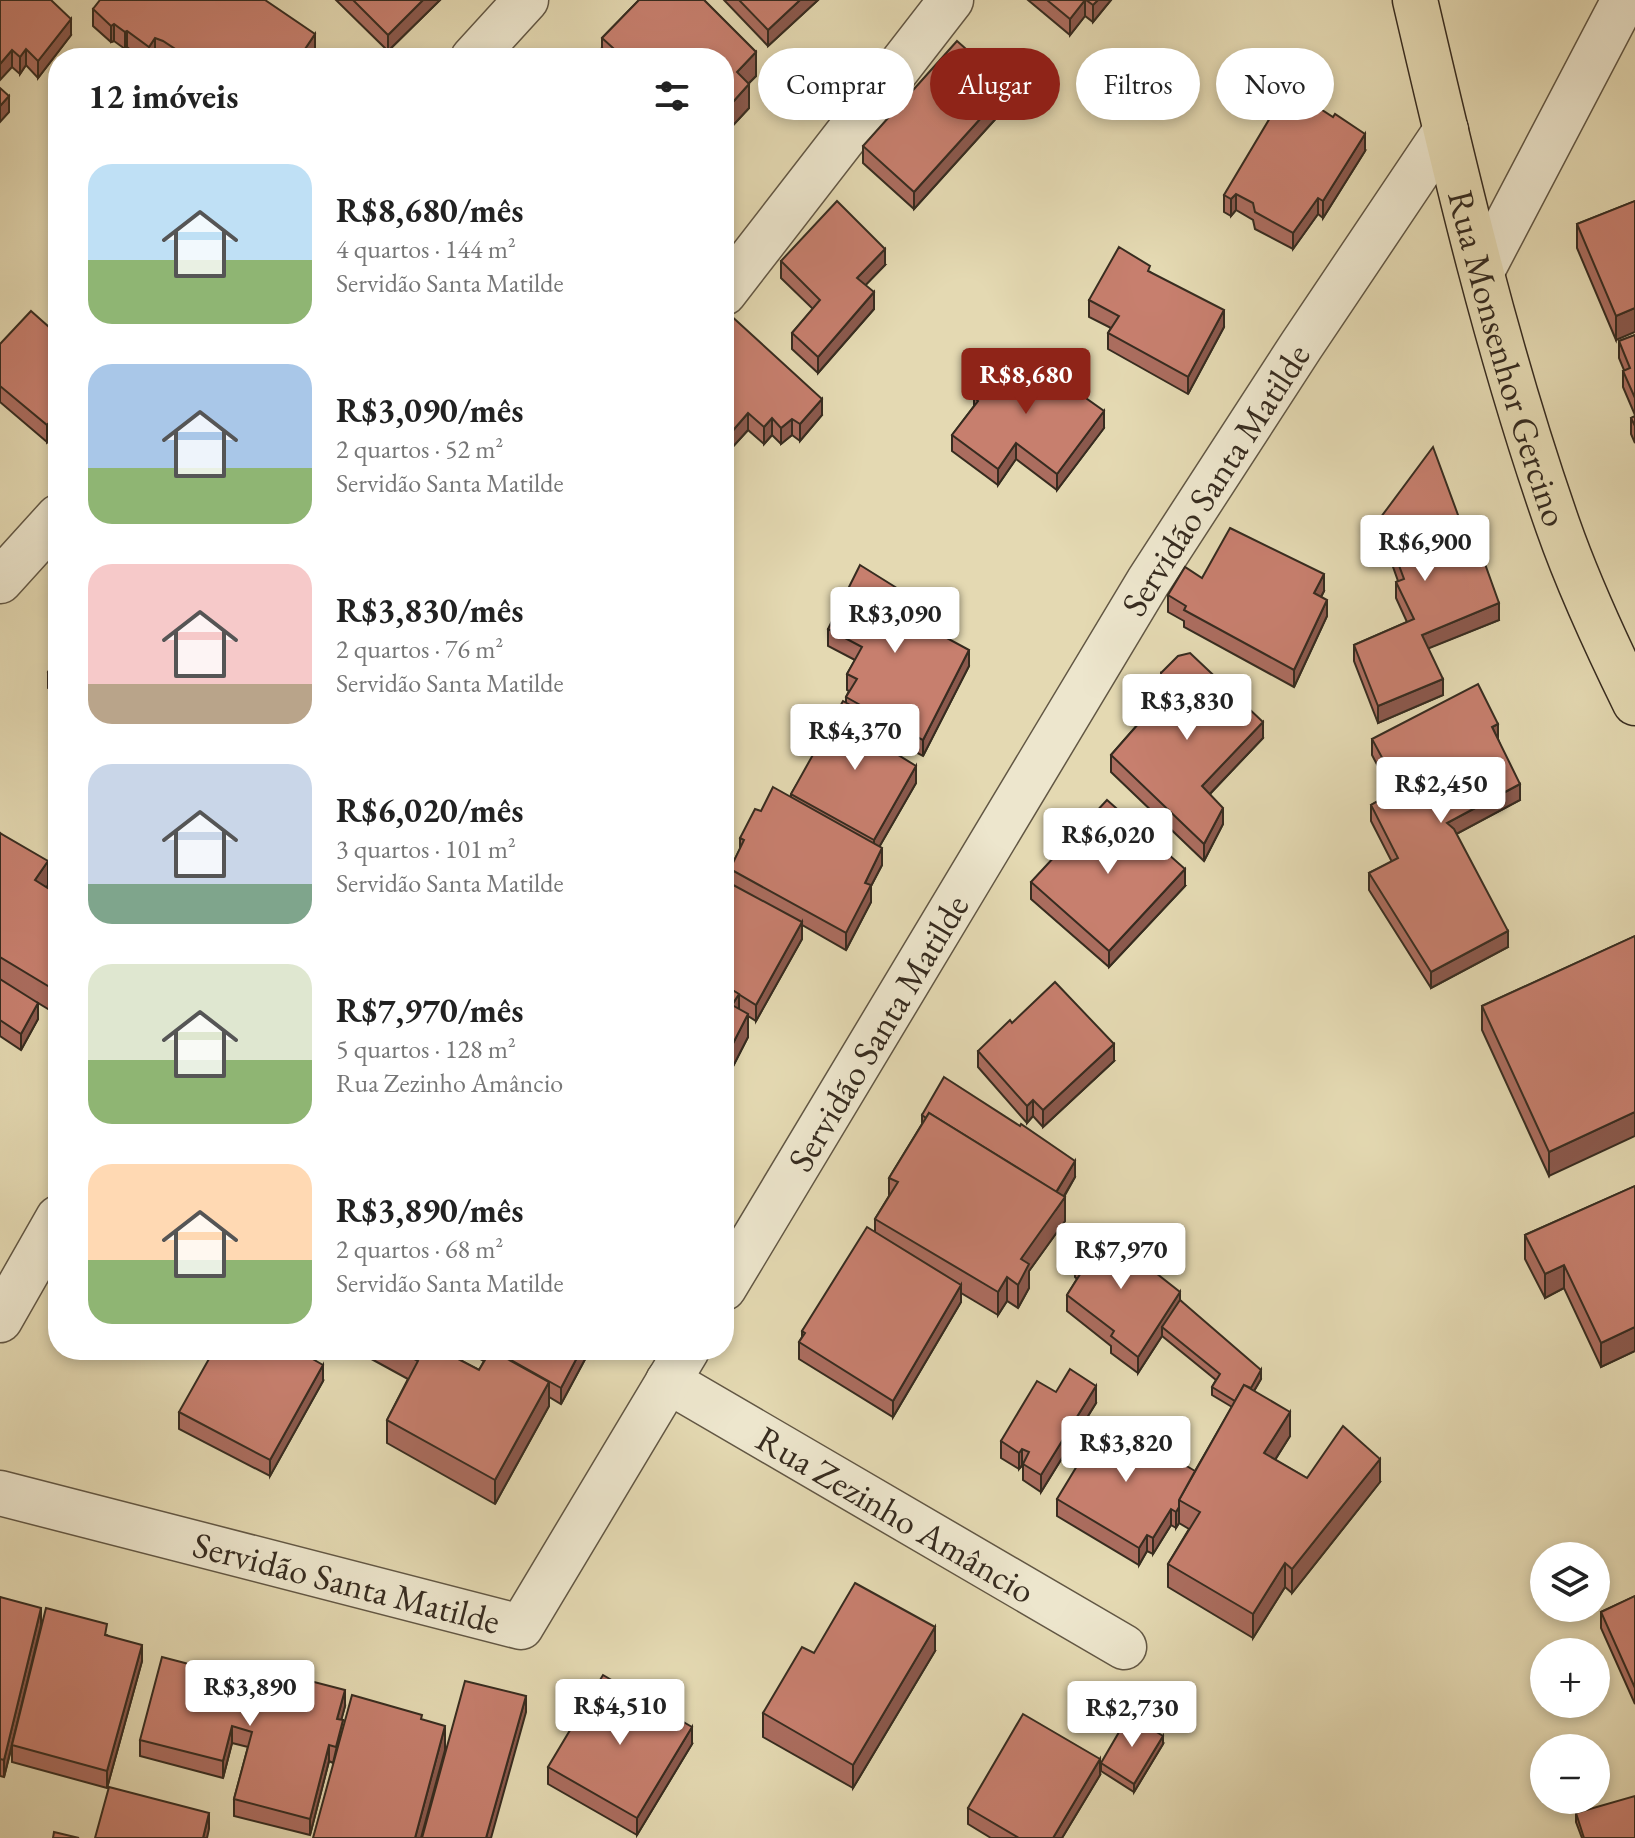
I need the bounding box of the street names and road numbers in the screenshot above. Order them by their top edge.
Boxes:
street label: Rua Monsenhor Gercino [1437,185,1579,532]
street label: Servidão Santa Matilde [1110,334,1320,624]
street label: Servidão Santa Matilde [777,886,979,1180]
street label: Rua Zezinho Amâncio [748,1415,1044,1614]
street label: Servidão Santa Matilde [188,1521,505,1645]

